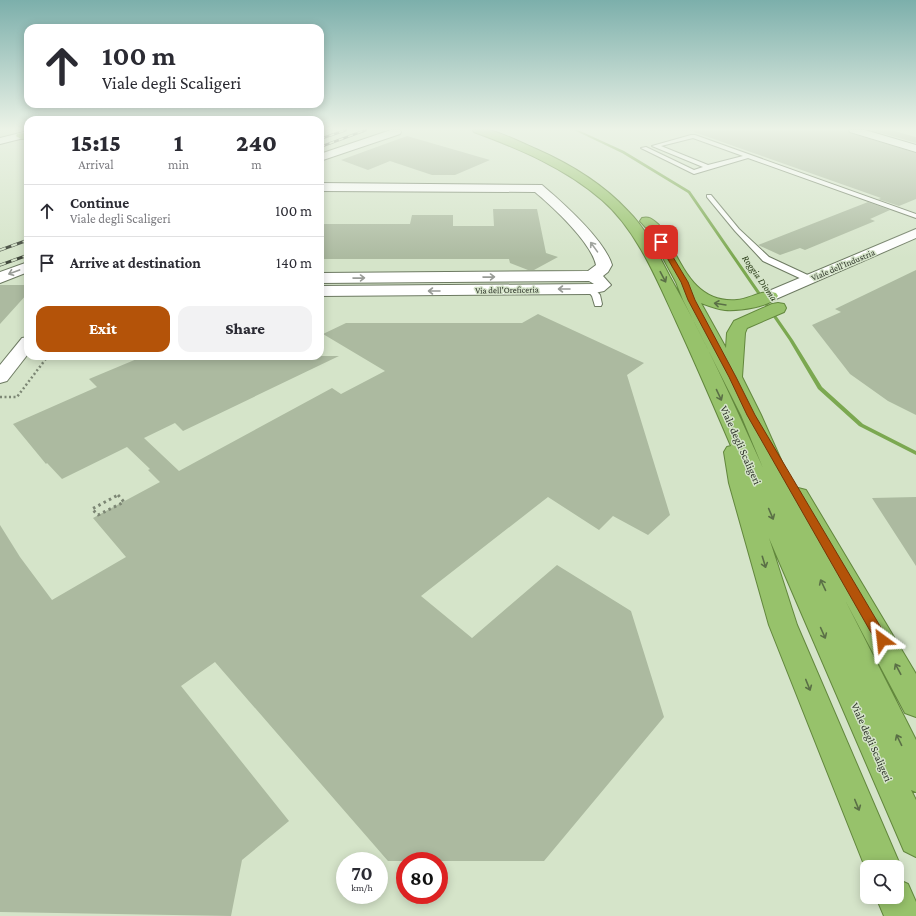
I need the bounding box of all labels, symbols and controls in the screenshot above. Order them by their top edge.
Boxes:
icon: ahead [36,40,88,92]
text: 100 m [102,40,176,71]
text: Viale degli Scaligeri [102,73,241,93]
text: 15:15 [71,129,121,156]
text: 1 [174,129,183,156]
text: 240 [236,129,277,156]
text: Arrival [78,157,114,172]
text: min [168,157,189,172]
text: m [251,157,262,172]
text: Continue [70,195,129,211]
icon: ahead [36,200,58,222]
text: 100 m [275,203,312,219]
text: Viale degli Scaligeri [70,211,171,226]
pin [644,225,678,259]
icon: arrive [650,231,672,253]
one-way arrow [590,242,598,253]
street label: Viale dell'Industria [810,247,876,283]
icon: arrive [36,252,58,274]
water label: Roggia Dioma [740,253,780,303]
text: Arrive at destination [70,255,201,271]
text: 140 m [276,255,312,271]
one-way arrow [8,269,20,277]
one-way arrow [659,271,667,283]
one-way arrow [482,273,495,280]
one-way arrow [352,274,365,282]
street label: Via dell'Oreficeria [475,284,539,296]
one-way arrow [558,285,571,293]
one-way arrow [428,287,441,295]
one-way arrow [714,300,727,308]
button: Exit [36,306,170,352]
button: Share [178,306,312,352]
one-way arrow [716,388,723,400]
street label: Viale degli Scaligeri [717,404,764,487]
one-way arrow [768,507,775,519]
one-way arrow [761,556,768,569]
one-way arrow [819,579,826,591]
position arrow [861,619,903,661]
one-way arrow [820,626,827,638]
one-way arrow [893,663,901,675]
one-way arrow [804,678,812,690]
street label: Viale degli Scaligeri [848,701,895,784]
one-way arrow [895,734,902,746]
one-way arrow [854,798,862,810]
speed limit sign: 80 [396,852,448,904]
map controls [860,860,904,904]
button: search [860,860,904,904]
text: 70 [351,862,373,884]
text: km/h [351,882,373,893]

